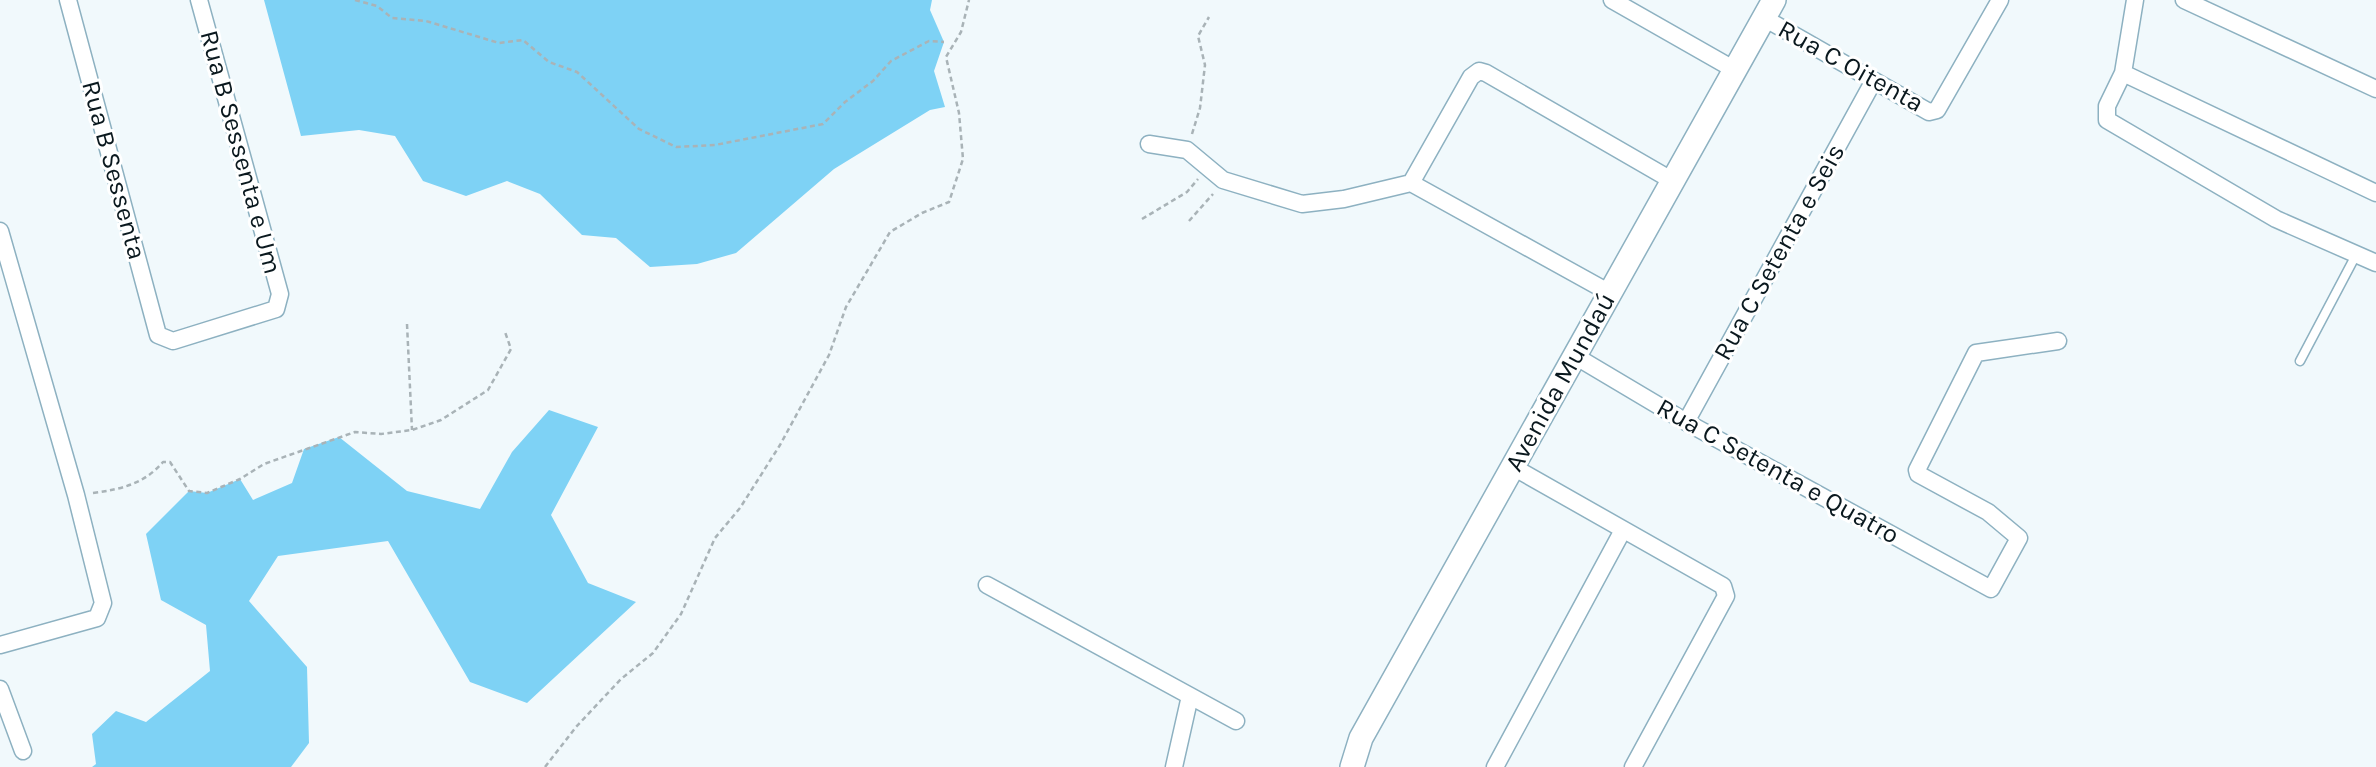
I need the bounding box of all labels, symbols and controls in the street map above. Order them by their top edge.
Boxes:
street label: Rua C Oitenta [1773,13,1929,119]
street label: Rua B Sessenta e Um [194,27,288,277]
street label: Rua B Sessenta [75,77,153,263]
street label: Rua C Setenta e Seis [1707,138,1851,366]
street label: Avenida Mundaú [1498,287,1622,477]
street label: Rua C Setenta e Quatro [1651,391,1905,551]

